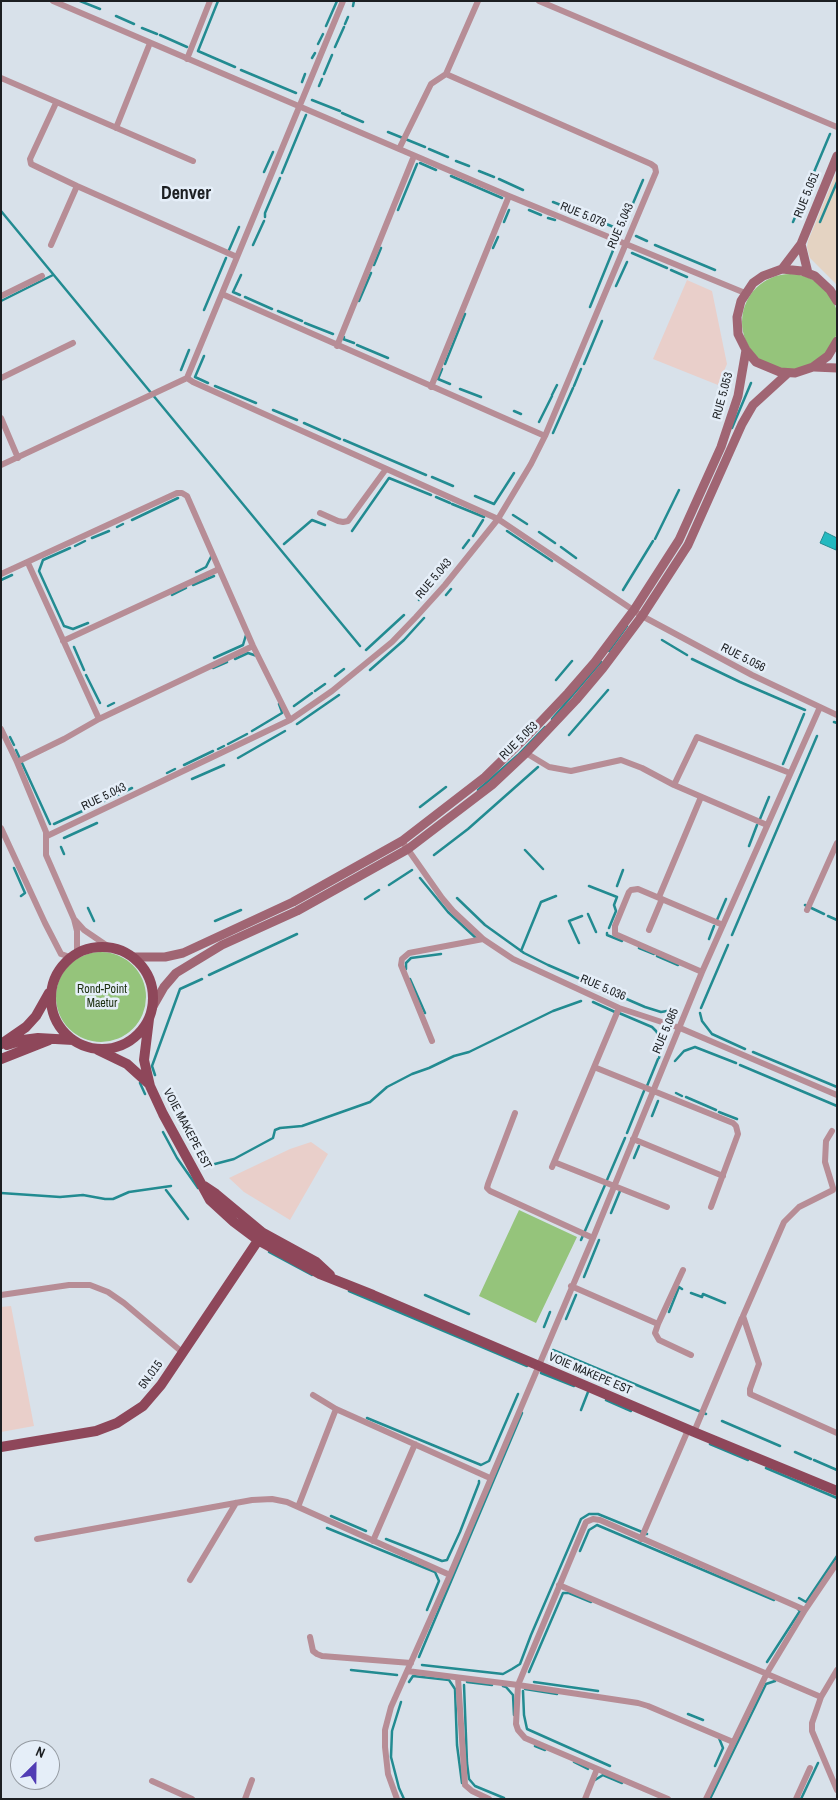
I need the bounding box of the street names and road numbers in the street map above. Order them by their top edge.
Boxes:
street label: RUE 5.051 [791,170,823,220]
street label: RUE 5.078 [558,199,608,231]
street label: RUE 5.043 [605,201,637,251]
street label: RUE 5.053 [710,371,736,421]
street label: RUE 5.043 [413,556,455,602]
street label: RUE 5.056 [718,641,768,675]
street label: RUE 5.053 [497,719,541,763]
street label: RUE 5.043 [79,780,129,814]
street label: RUE 5.036 [578,972,628,1004]
street label: RUE 5.085 [650,1006,682,1056]
street label: VOIE MAKEPE EST [160,1086,214,1172]
street label: VOIE MAKEPE EST [546,1350,634,1398]
street label: 5N.015 [136,1358,166,1392]

